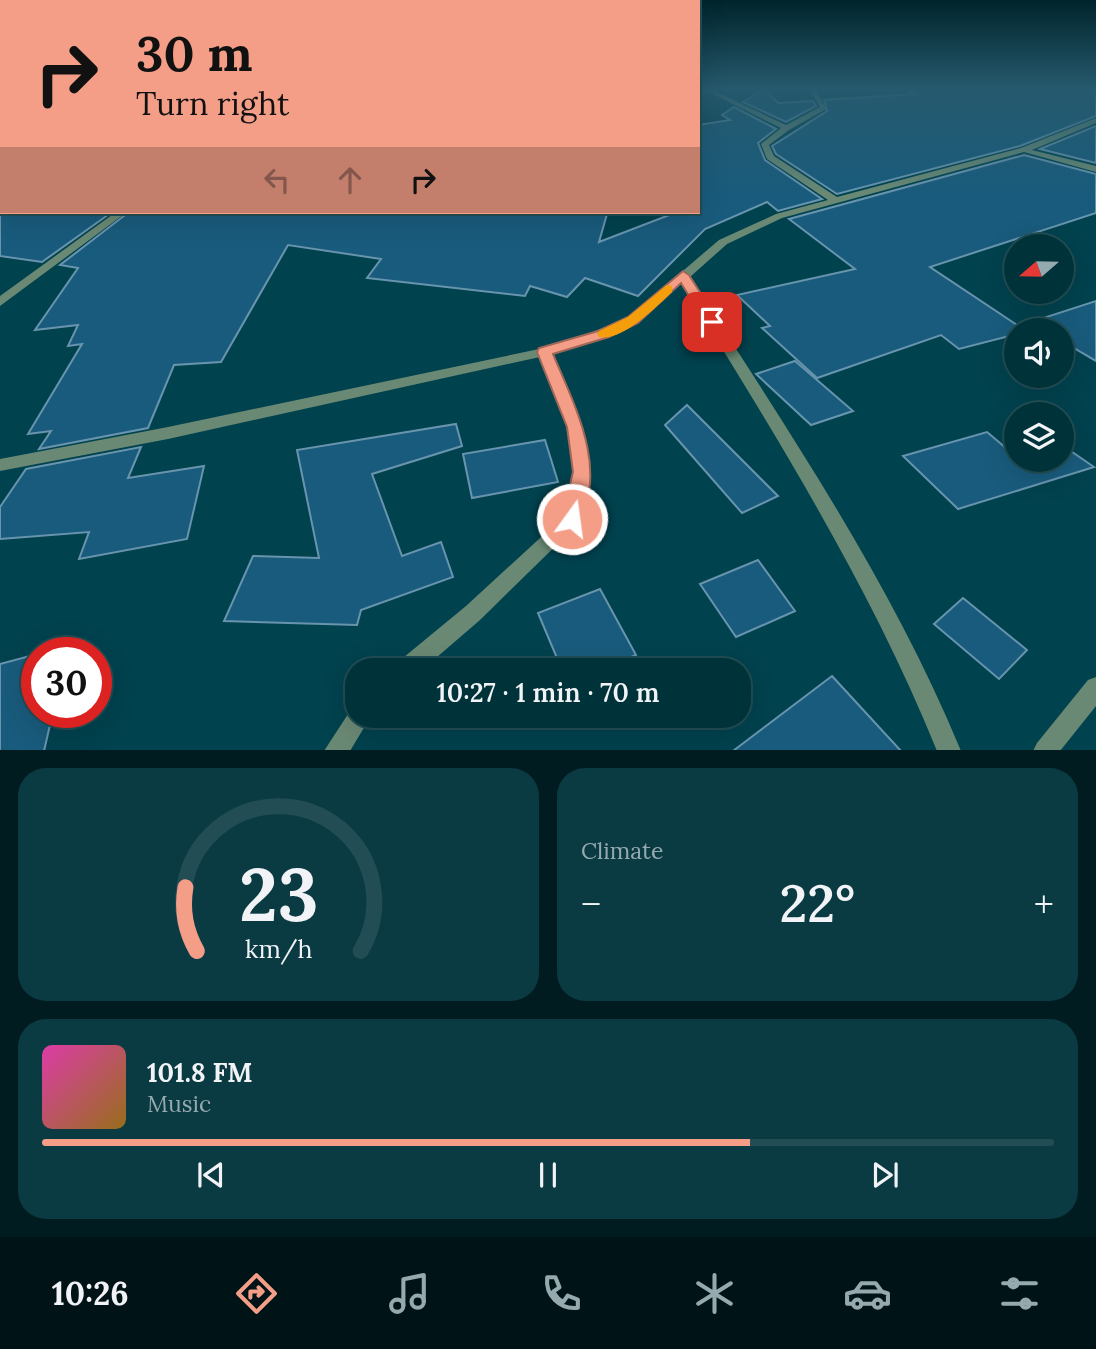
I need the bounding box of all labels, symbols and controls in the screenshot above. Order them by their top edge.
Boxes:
text: 30 m [136,22,253,84]
icon: right [21,28,112,119]
text: Turn right [136,83,289,124]
icon: left [258,161,296,199]
icon: ahead [331,161,369,199]
icon: right [404,161,442,199]
north arrow [1004,234,1074,304]
map controls [1004,234,1074,472]
pin [682,292,742,352]
icon: arrive [693,303,731,341]
button: sound [1004,318,1074,388]
button: layers [1004,402,1074,472]
position arrow [535,482,609,556]
speed limit sign: 30 [21,637,112,728]
text: 10:27 · 1 min · 70 m [437,676,659,709]
text: Climate [581,836,663,865]
text: 23 [239,848,318,941]
text: 22° [780,870,855,936]
text: − [581,880,601,928]
text: + [1034,880,1054,928]
text: km/h [245,932,312,964]
text: 101.8 FM [147,1056,253,1089]
text: Music [147,1089,211,1118]
icon: previous [192,1156,230,1194]
icon: pause [529,1156,567,1194]
icon: next [866,1156,904,1194]
icon: directions [232,1269,281,1318]
icon: music [385,1269,434,1318]
icon: phone [537,1269,586,1318]
icon: climate [690,1269,739,1318]
icon: car [843,1269,892,1318]
icon: filters [995,1269,1044,1318]
text: 10:26 [52,1273,129,1314]

